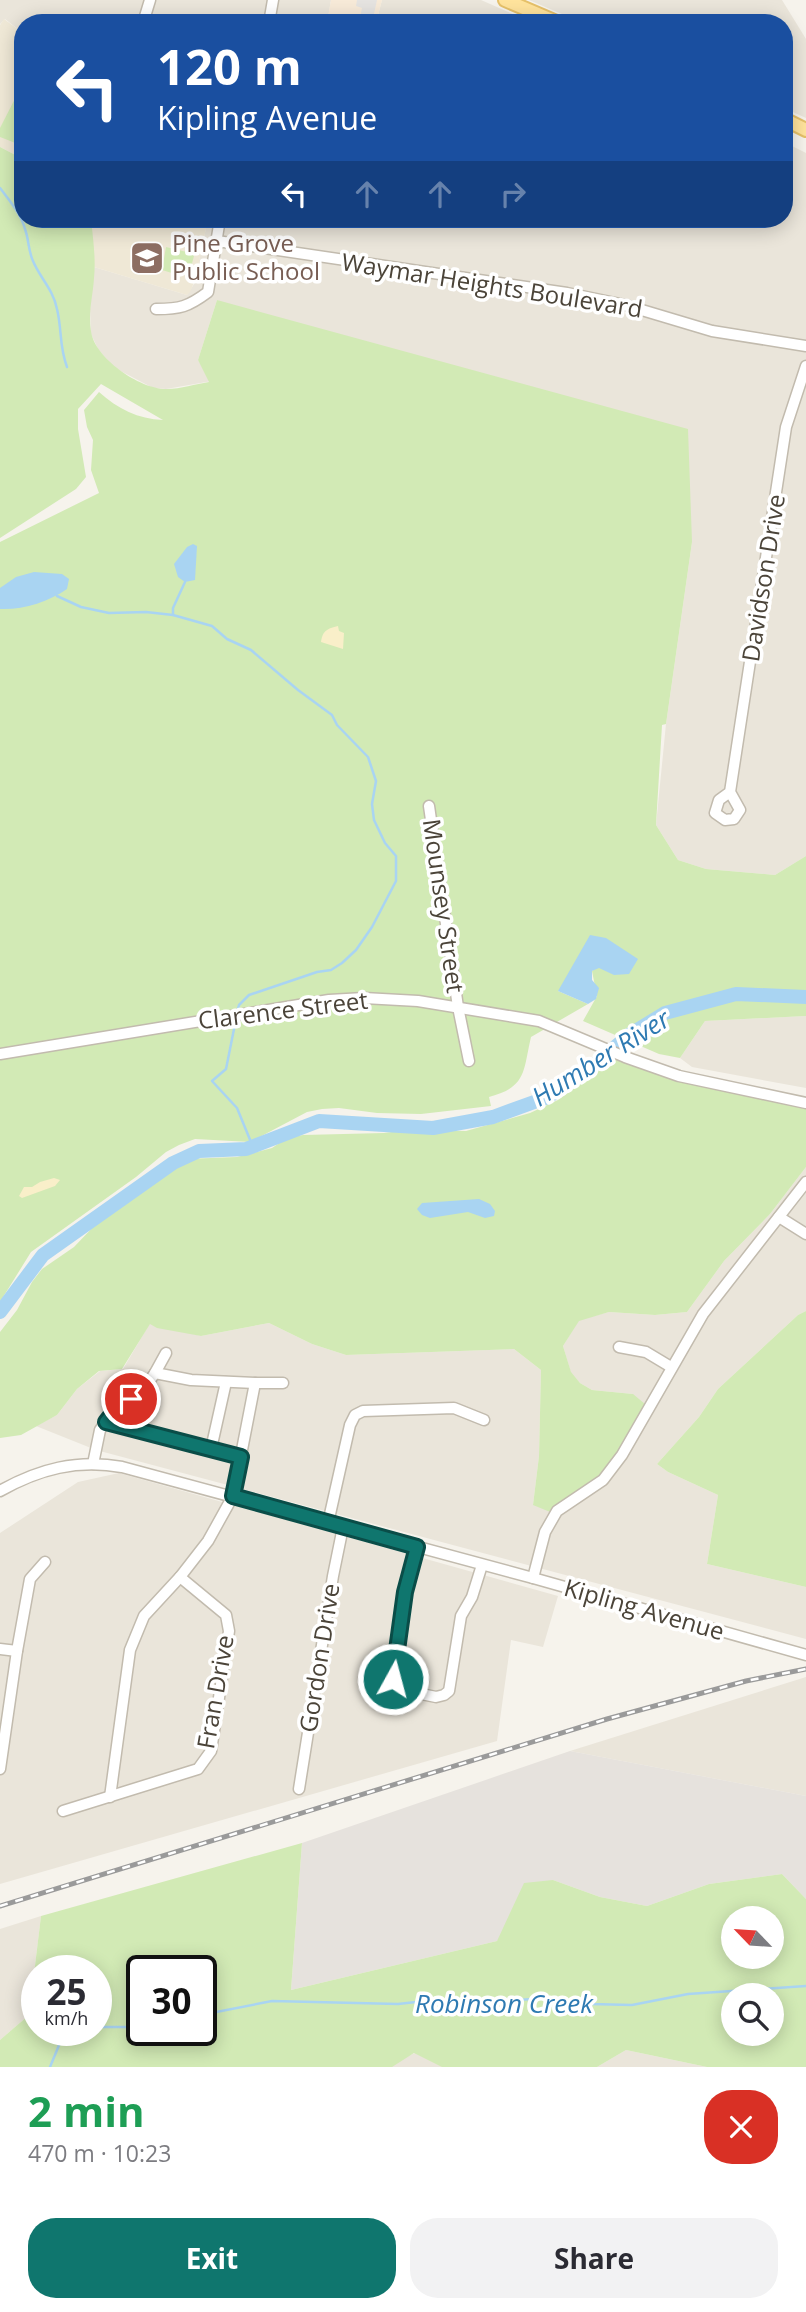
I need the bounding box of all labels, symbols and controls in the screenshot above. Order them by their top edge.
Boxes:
text: 120 m [157,33,302,99]
icon: left [42,42,133,133]
text: Kipling Avenue [157,96,377,139]
icon: left [275,175,313,213]
icon: ahead [348,175,386,213]
icon: ahead [421,175,459,213]
icon: right [494,175,532,213]
place label: Pine Grove Public School [172,226,320,287]
school or university icon: Pine Grove Public School [128,239,166,277]
street label: Waymar Heights Boulevard [339,244,645,325]
street label: Davidson Drive [733,492,792,664]
street label: Mounsey Street [416,817,473,995]
street label: Clarence Street [196,983,370,1036]
water label: Humber River [524,999,678,1114]
pin [101,1369,161,1429]
icon: arrive [112,1380,150,1418]
street label: Kipling Avenue [561,1570,728,1647]
street label: Gordon Drive [290,1581,347,1735]
street label: Fran Drive [188,1632,241,1751]
position arrow [356,1642,430,1716]
north arrow [721,1906,784,1969]
map controls [721,1906,784,2046]
speed limit sign: 30 [126,1955,217,2046]
text: 25 [46,1968,87,2015]
button: search [721,1983,784,2046]
water label: Robinson Creek [415,1985,594,2021]
text: km/h [45,2006,88,2030]
text: 2 min [28,2082,145,2139]
button: close [704,2090,778,2164]
text: 470 m · 10:23 [28,2137,171,2169]
button: Exit [28,2218,396,2298]
button: Share [410,2218,778,2298]

